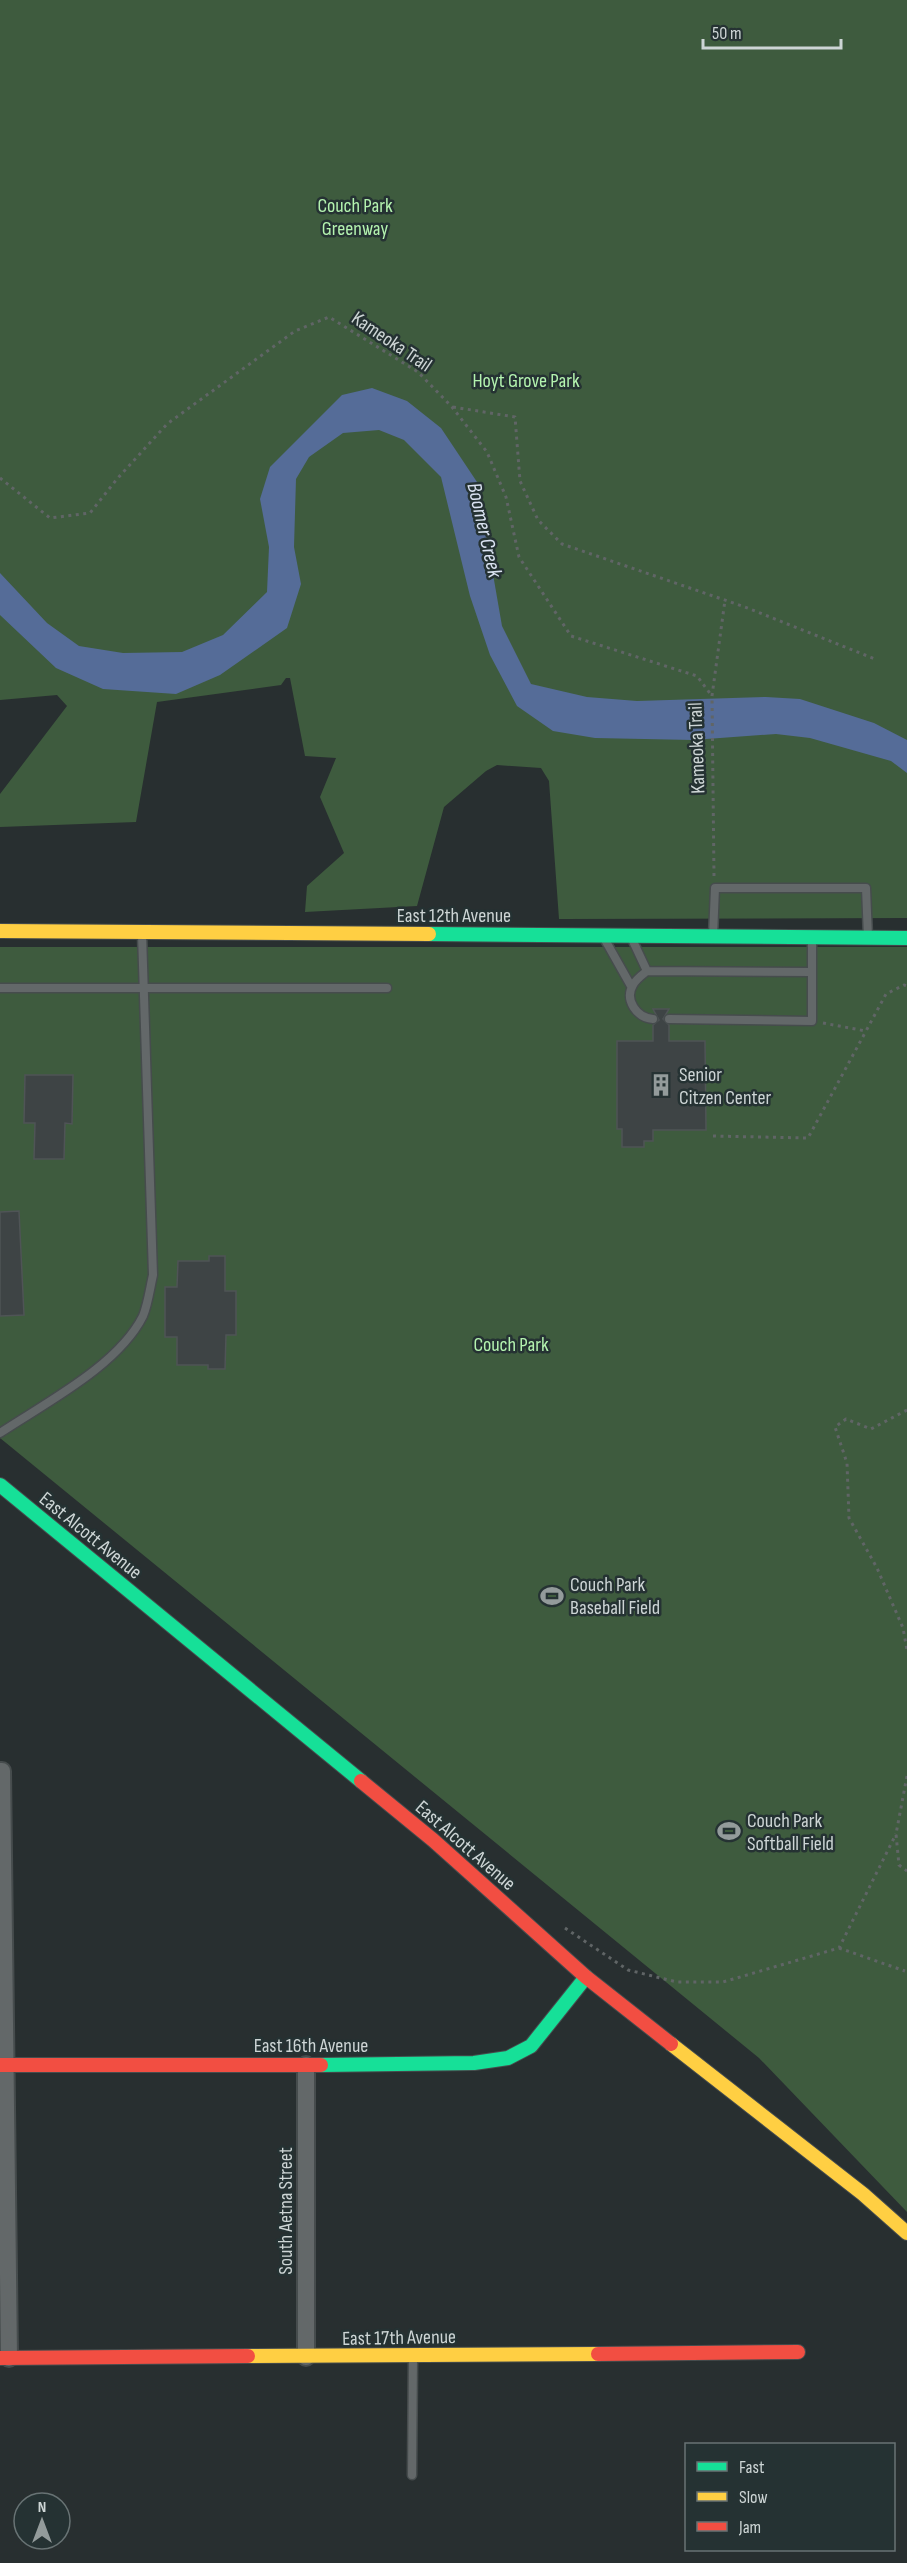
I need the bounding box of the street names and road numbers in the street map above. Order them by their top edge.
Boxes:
street label: Kameoka Trail [347,306,436,377]
street label: Kameoka Trail [683,702,711,794]
street label: East 12th Avenue [397,904,511,928]
street label: East Alcott Avenue [34,1487,147,1584]
street label: East Alcott Avenue [410,1796,520,1896]
street label: East 16th Avenue [254,2034,368,2058]
street label: South Aetna Street [274,2147,298,2275]
street label: East 17th Avenue [342,2325,456,2351]

